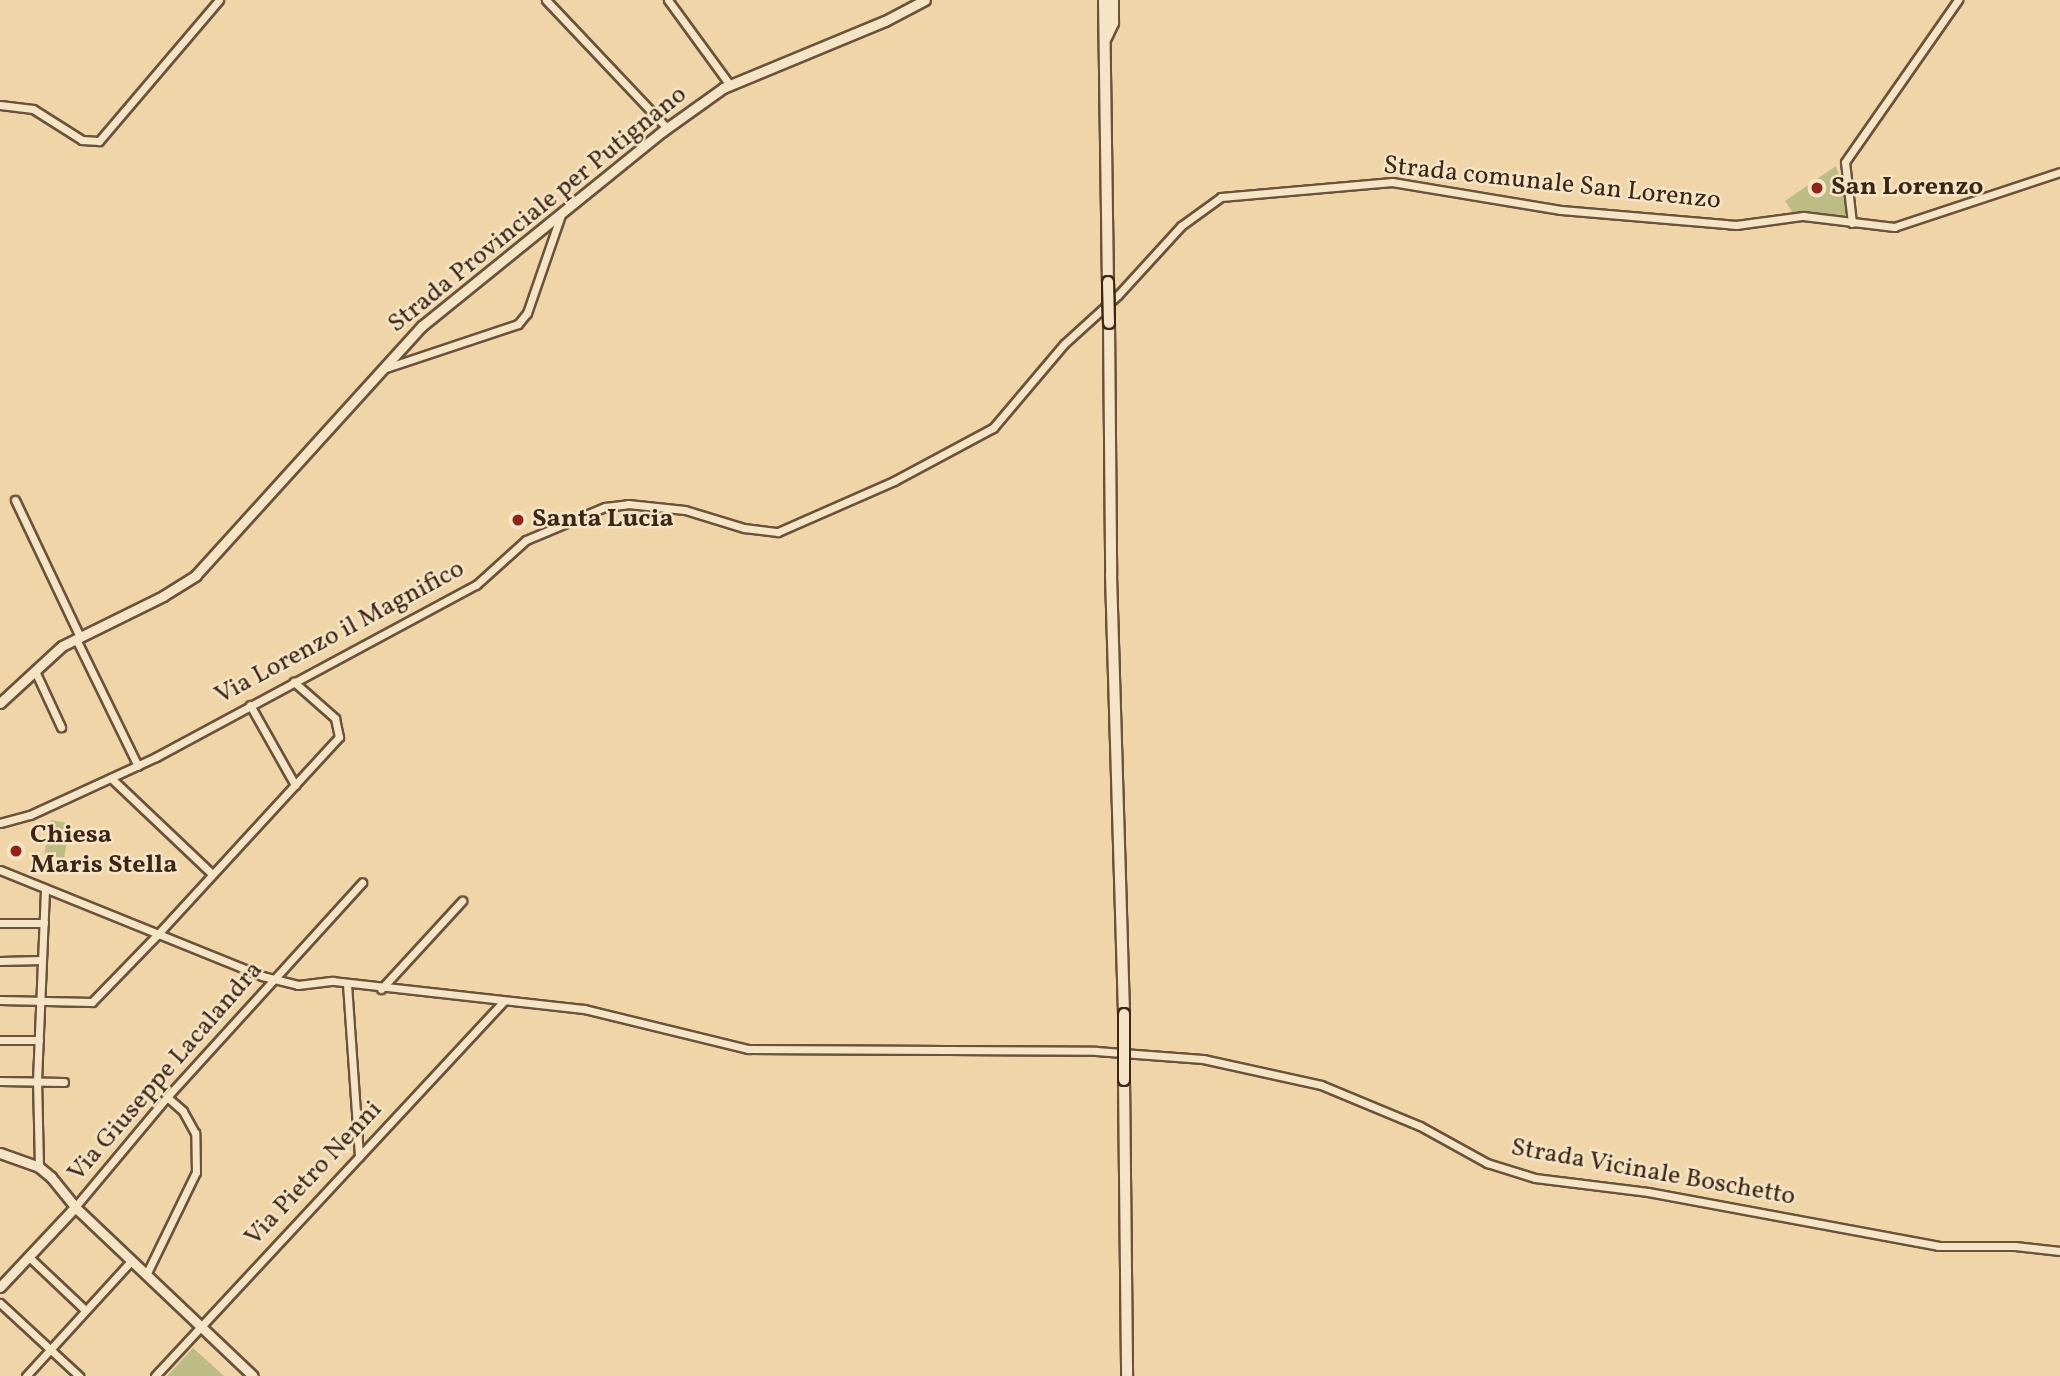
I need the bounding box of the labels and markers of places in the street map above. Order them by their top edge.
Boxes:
place label: San Lorenzo [1831,172,1983,204]
marker: San Lorenzo [1809,180,1825,196]
place label: Santa Lucia [532,504,674,536]
marker: Santa Lucia [510,512,526,528]
place label: Chiesa Maris Stella [30,820,177,882]
marker: Chiesa Maris Stella [8,843,24,859]

